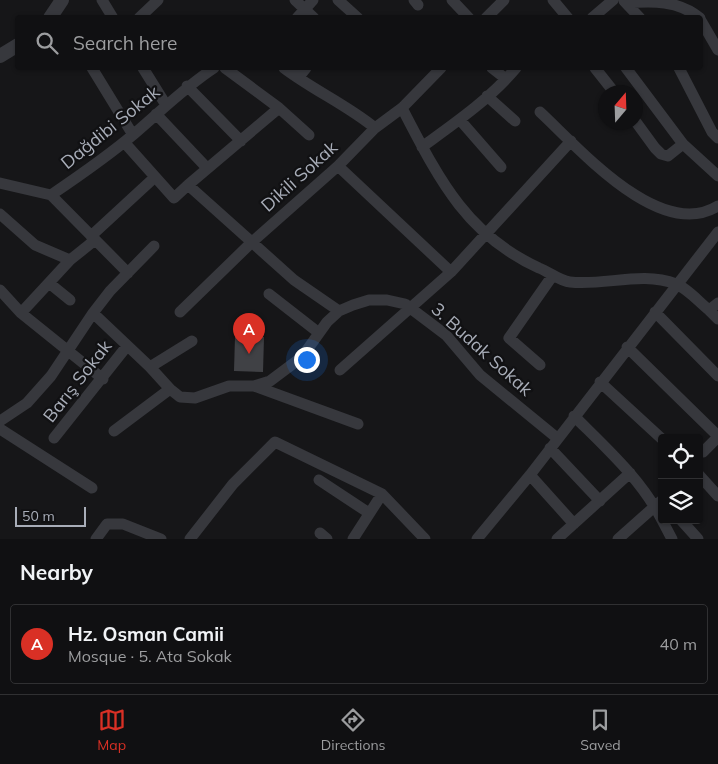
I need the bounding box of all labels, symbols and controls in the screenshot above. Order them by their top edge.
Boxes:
search box [15,15,703,70]
icon: search [33,29,61,57]
text: Search here [73,31,177,55]
street label: Dağdibi Sokak [56,80,165,174]
north arrow [598,85,643,130]
street label: Dikili Sokak [256,135,343,216]
street label: 3. Budak Sokak [427,297,538,401]
pin: A [233,313,265,354]
street label: Barış Sokak [38,335,117,427]
your location [294,347,320,373]
map controls [658,434,703,524]
button: locate [658,434,703,479]
button: layers [658,479,703,524]
scale bar [15,504,86,527]
text: 50 m [22,507,55,525]
text: Nearby [20,559,93,585]
text: Hz. Osman Camii [68,622,224,646]
text: A [31,634,43,654]
text: 40 m [660,634,697,654]
text: Mosque · 5. Ata Sokak [68,646,232,666]
tab: Map [97,706,126,754]
tab: Directions [321,706,386,754]
tab: Saved [580,706,621,754]

